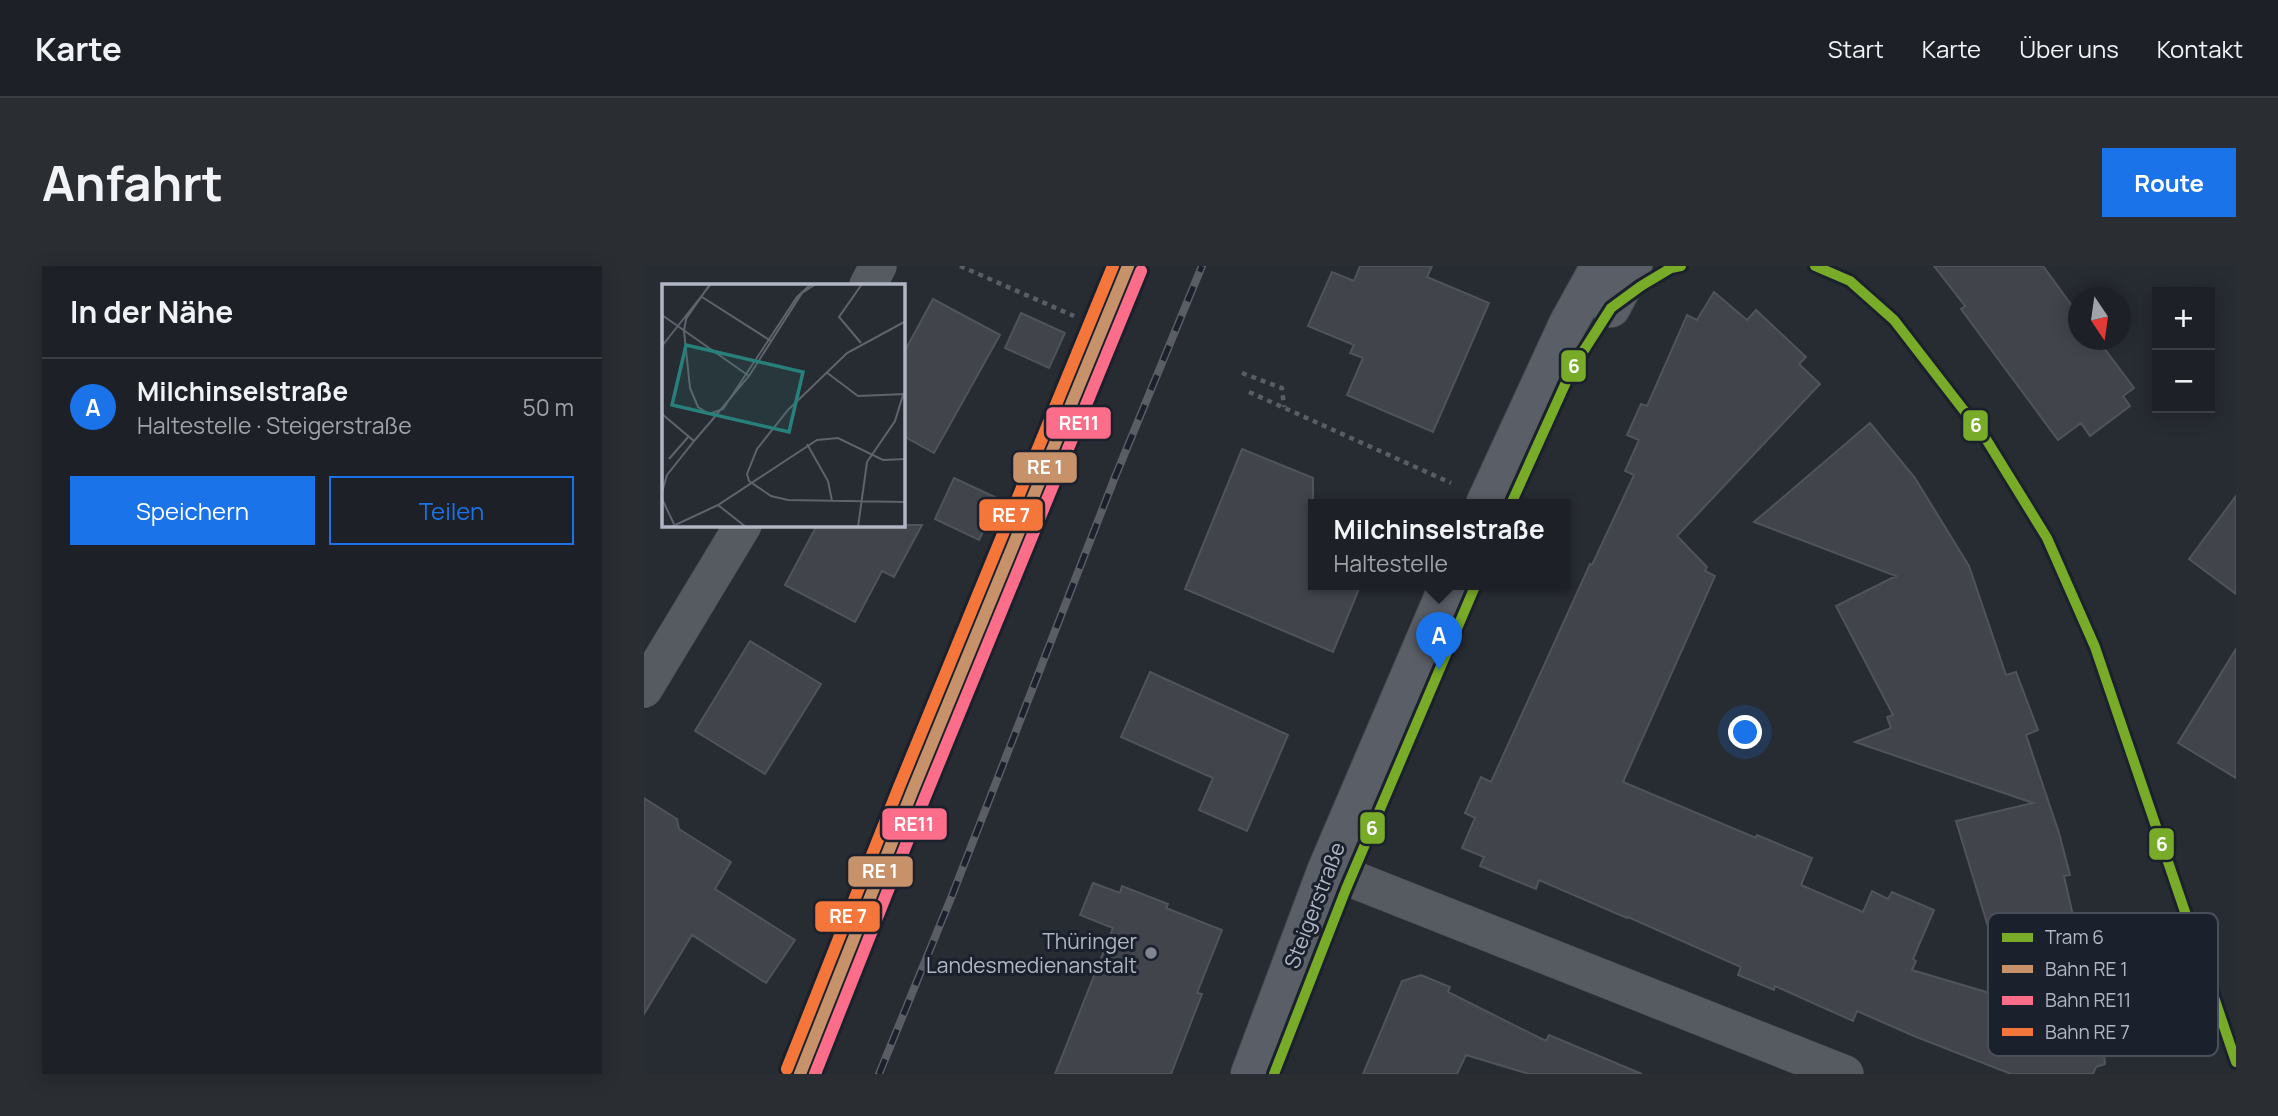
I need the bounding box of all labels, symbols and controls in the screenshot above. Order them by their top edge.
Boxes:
text: Karte [35,26,122,71]
text: Start [1828,32,1884,65]
text: Karte [1922,32,1981,65]
text: Über uns [2019,32,2119,65]
text: Kontakt [2157,32,2243,65]
button: Route [2102,148,2236,217]
text: Anfahrt [42,149,223,216]
inset map [662,284,905,527]
north arrow [2068,287,2131,350]
map controls [2152,287,2215,413]
button: + [2152,287,2215,350]
text: In der Nähe [70,291,233,332]
line badge: 6 [1560,349,1587,383]
button: − [2152,350,2215,413]
text: 6 [1568,353,1580,379]
text: Milchinselstraße [137,373,348,409]
text: A [85,391,101,423]
text: 50 m [523,391,574,423]
line badge: RE11 [1045,406,1112,440]
text: Haltestelle · Steigerstraße [137,409,412,441]
line badge: 6 [1962,409,1989,442]
text: RE11 [1059,410,1099,436]
text: 6 [1970,412,1982,438]
line badge: RE 1 [1012,451,1078,484]
text: RE 1 [1027,454,1063,480]
button: Speichern [70,476,315,545]
button: Teilen [329,476,574,545]
line badge: RE 7 [978,498,1044,532]
popup [1308,499,1570,590]
text: RE 7 [992,502,1030,528]
text: Milchinselstraße [1333,511,1545,547]
text: Haltestelle [1333,547,1448,579]
pin: A [1416,612,1462,670]
your location [1728,715,1762,749]
line badge: RE11 [881,807,948,841]
text: RE11 [894,811,934,837]
line badge: 6 [1359,811,1386,845]
text: 6 [1366,815,1378,841]
line badge: 6 [2148,827,2175,861]
text: 6 [2156,831,2168,857]
street label: Steigerstraße [1277,838,1351,972]
line badge: RE 1 [847,855,914,888]
text: RE 1 [862,858,898,884]
line badge: RE 7 [814,900,881,933]
text: RE 7 [829,903,867,929]
legend [1988,913,2218,1056]
text: Tram 6 [2045,924,2104,950]
place label: Thüringer Landesmedienanstalt [926,927,1137,979]
marker: Thüringer Landesmedienanstalt [1143,945,1159,961]
text: Bahn RE 1 [2045,956,2128,982]
text: Bahn RE11 [2045,987,2131,1013]
text: Bahn RE 7 [2045,1019,2130,1045]

